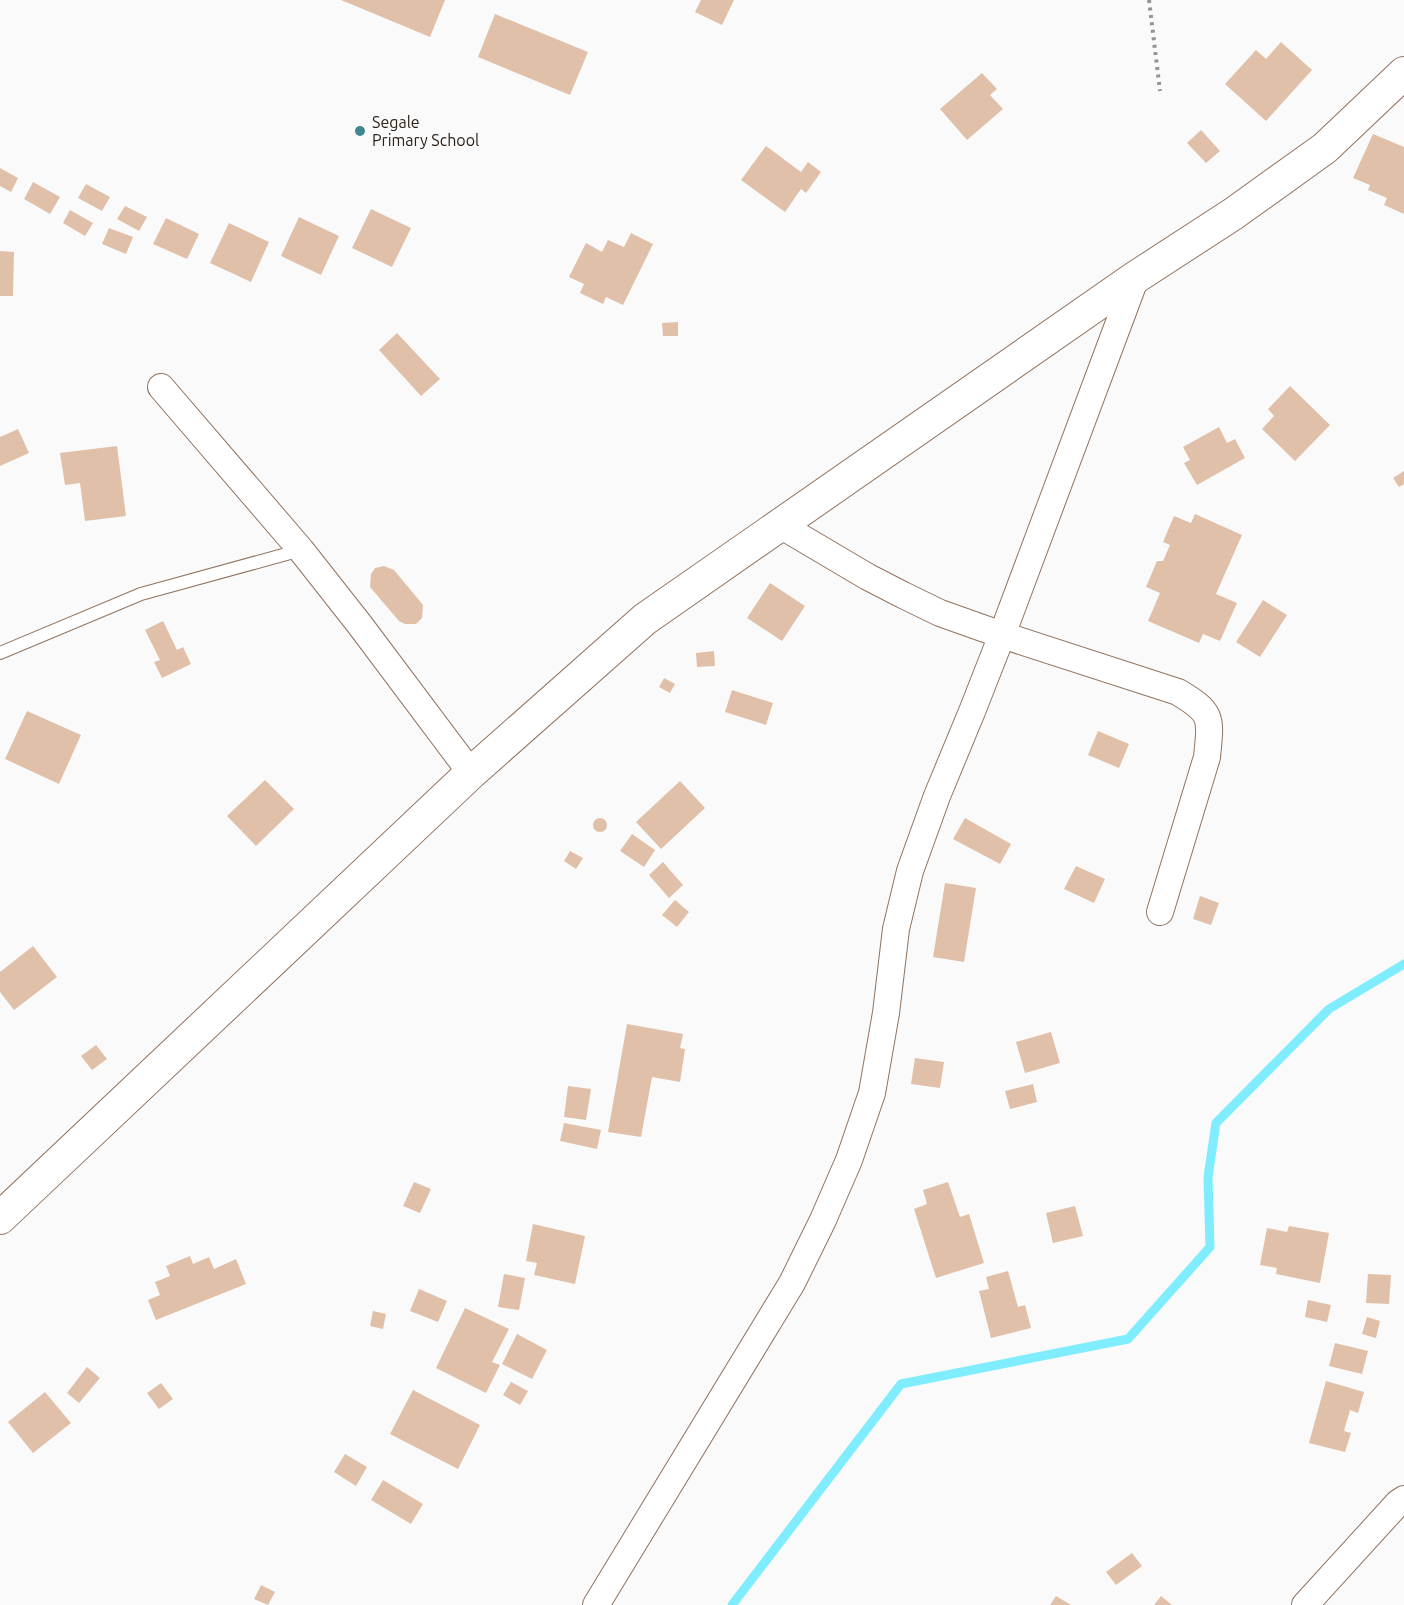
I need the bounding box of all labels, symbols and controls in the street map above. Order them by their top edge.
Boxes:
place label: Segale Primary School [372,113,479,149]
marker: Segale Primary School [353,124,367,138]

